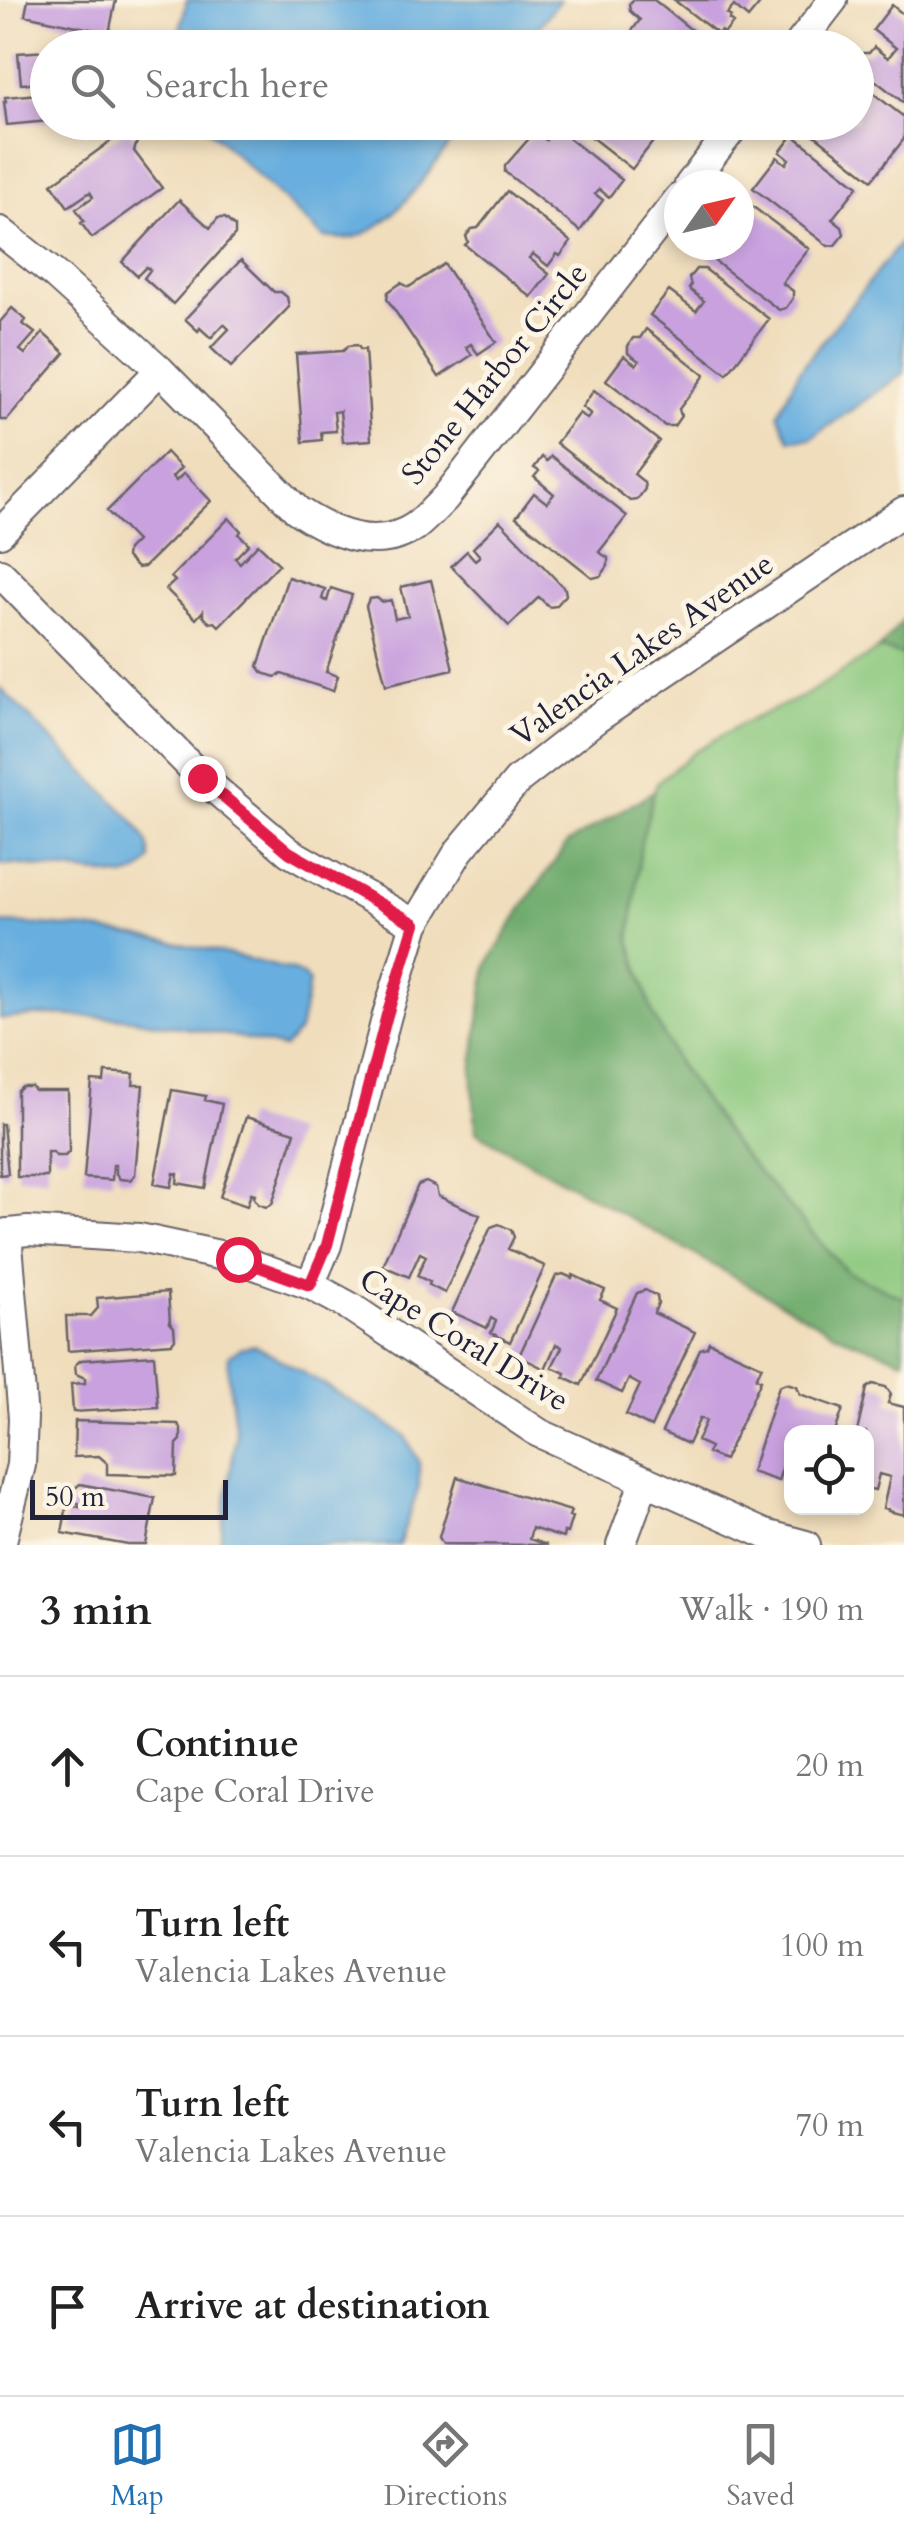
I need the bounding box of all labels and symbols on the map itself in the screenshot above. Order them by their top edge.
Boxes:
north arrow [664,170,754,260]
street label: Stone Harbor Circle [392,254,598,494]
street label: Valencia Lakes Avenue [502,542,782,758]
route end [180,756,226,802]
route start [216,1237,262,1283]
street label: Cape Coral Drive [351,1258,577,1422]
scale bar [30,1475,228,1520]

